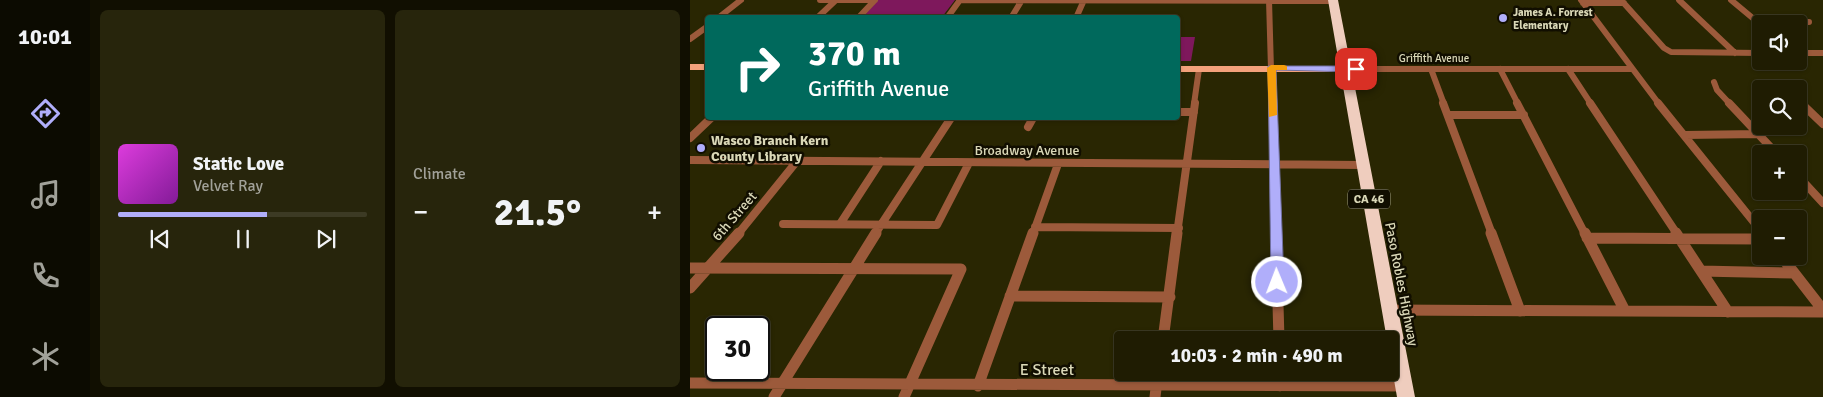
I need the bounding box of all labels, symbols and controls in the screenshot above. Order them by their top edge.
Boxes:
place label: James A. Forrest Elementary [1513,6,1593,32]
marker: James A. Forrest Elementary [1497,12,1509,24]
map controls [1752,15,1807,265]
button: sound [1752,15,1807,70]
text: 10:01 [18,23,72,50]
text: 370 m [808,32,901,75]
icon: right [725,35,790,100]
pin [1335,48,1377,90]
street label: Griffith Avenue [1399,52,1469,65]
icon: arrive [1342,55,1370,83]
text: Griffith Avenue [808,75,949,102]
button: search [1752,80,1807,135]
icon: directions [28,96,63,131]
place label: Wasco Branch Kern County Library [711,132,829,165]
marker: Wasco Branch Kern County Library [695,142,707,154]
street label: Broadway Avenue [974,142,1080,159]
button: + [1752,145,1807,200]
text: Static Love [193,152,284,176]
text: Climate [413,164,466,184]
text: Velvet Ray [193,176,263,196]
icon: music [28,177,63,212]
street label: 6th Street [708,188,760,244]
text: 21.5° [494,189,581,236]
road number: CA 46 [1348,190,1390,208]
text: − [413,195,428,229]
text: + [647,195,662,229]
button: − [1752,210,1807,265]
street label: Paso Robles Highway [1381,221,1422,348]
icon: previous [146,225,174,253]
icon: pause [229,225,257,253]
icon: next [312,225,340,253]
position arrow [1250,255,1302,307]
icon: phone [28,258,63,293]
speed limit sign: 30 [705,316,770,381]
icon: climate [28,339,63,374]
text: 10:03 · 2 min · 490 m [1170,344,1343,368]
street label: E Street [1020,360,1075,380]

